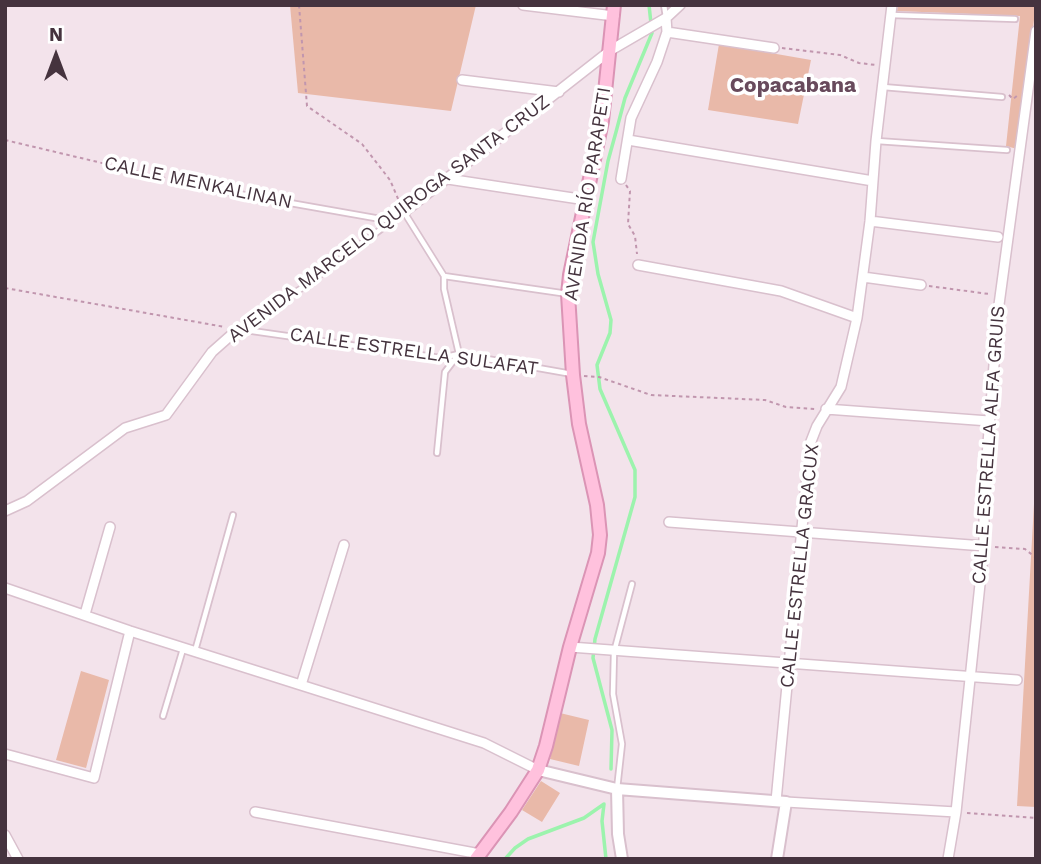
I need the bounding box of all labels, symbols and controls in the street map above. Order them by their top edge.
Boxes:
north arrow [21,21,91,91]
text: N [49,23,63,46]
district label: Copacabana [730,73,856,99]
street label: AVENIDA RÍO PARAPETI [560,86,616,302]
street label: AVENIDA MARCELO QUIROGA SANTA CRUZ [224,90,554,348]
street label: CALLE MENKALINAN [102,152,294,214]
street label: CALLE ESTRELLA ALFA GRUIS [968,305,1010,585]
street label: CALLE ESTRELLA SULAFAT [288,323,540,381]
street label: CALLE ESTRELLA GRACUX [776,443,824,689]

